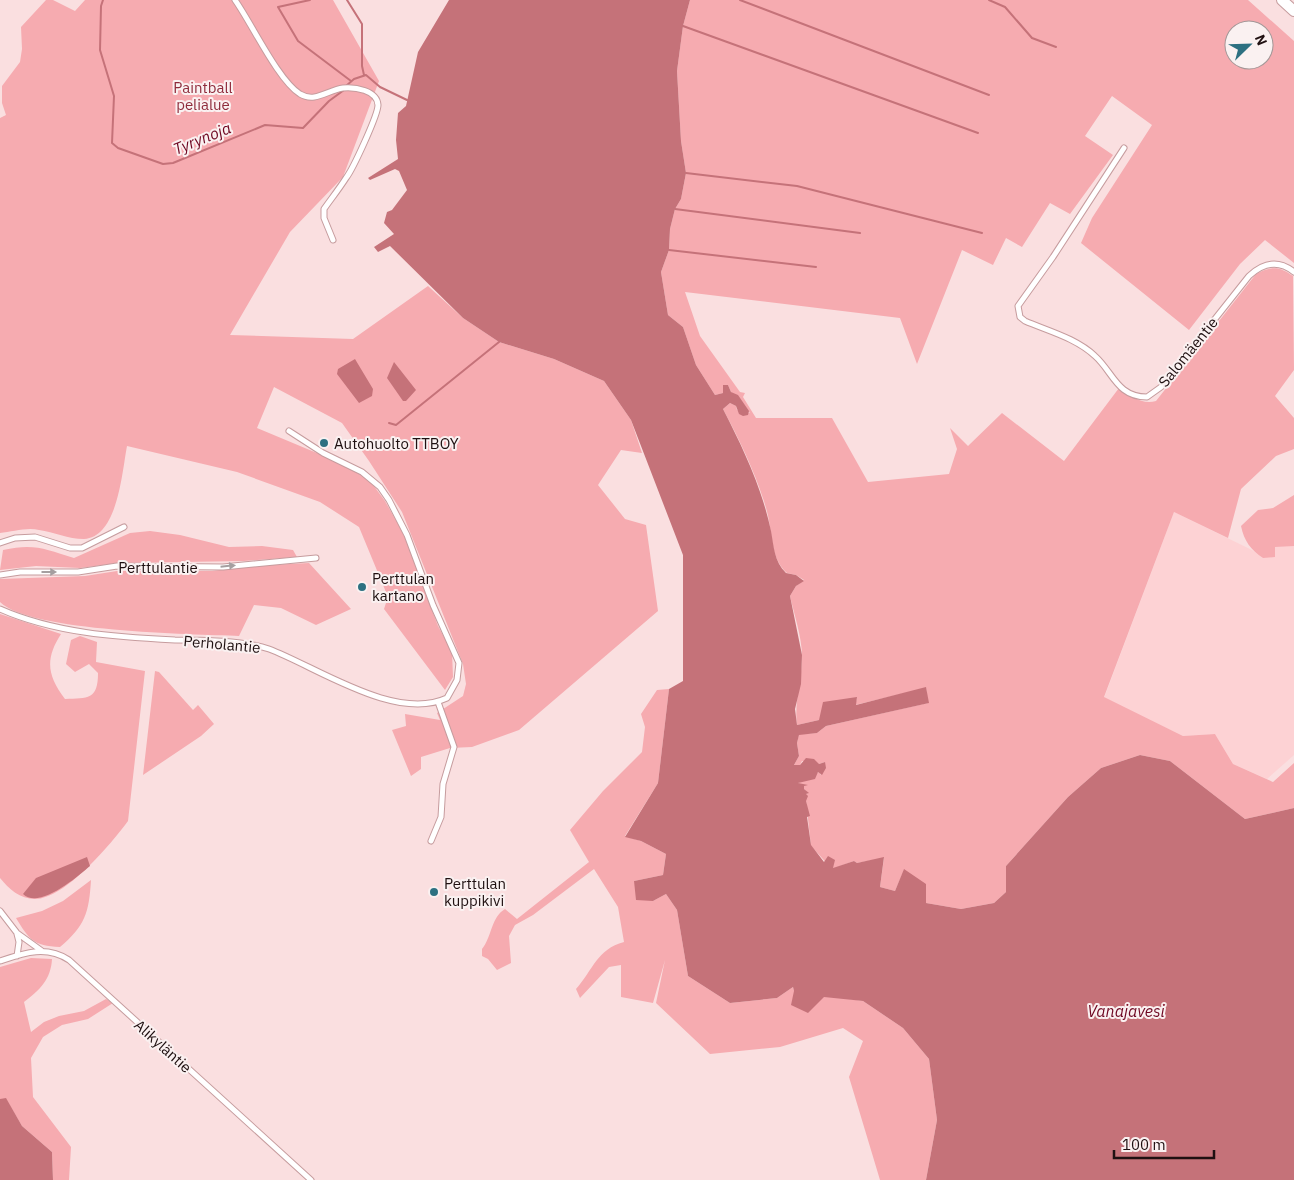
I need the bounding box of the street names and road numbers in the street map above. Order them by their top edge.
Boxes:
street label: Salomäentie [1154,313,1222,391]
street label: Perttulantie [118,558,198,577]
street label: Perholantie [183,631,261,657]
street label: Alikyläntie [130,1015,196,1077]

